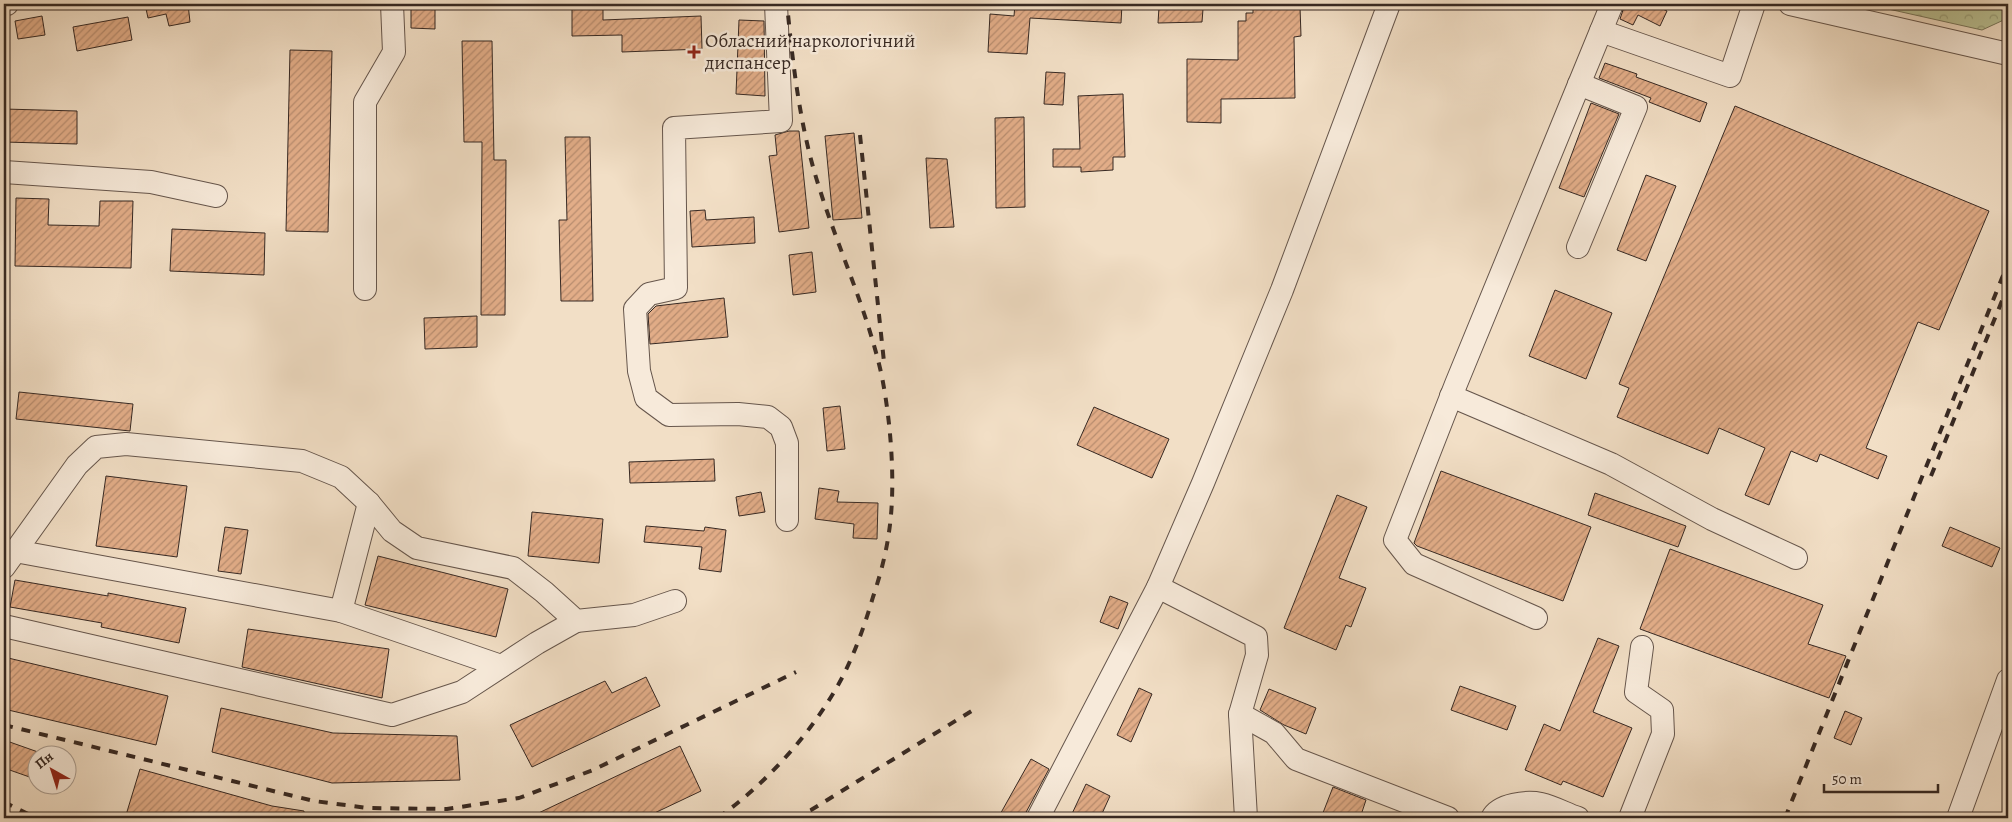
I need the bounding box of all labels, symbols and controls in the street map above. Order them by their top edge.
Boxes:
place label: Обласний наркологічний диспансер [704,28,915,76]
marker: Обласний наркологічний диспансер [687,45,701,59]
north arrow [28,744,78,794]
text: Пн [31,747,57,773]
scale bar [1824,762,1938,794]
text: 50 m [1832,769,1862,789]

